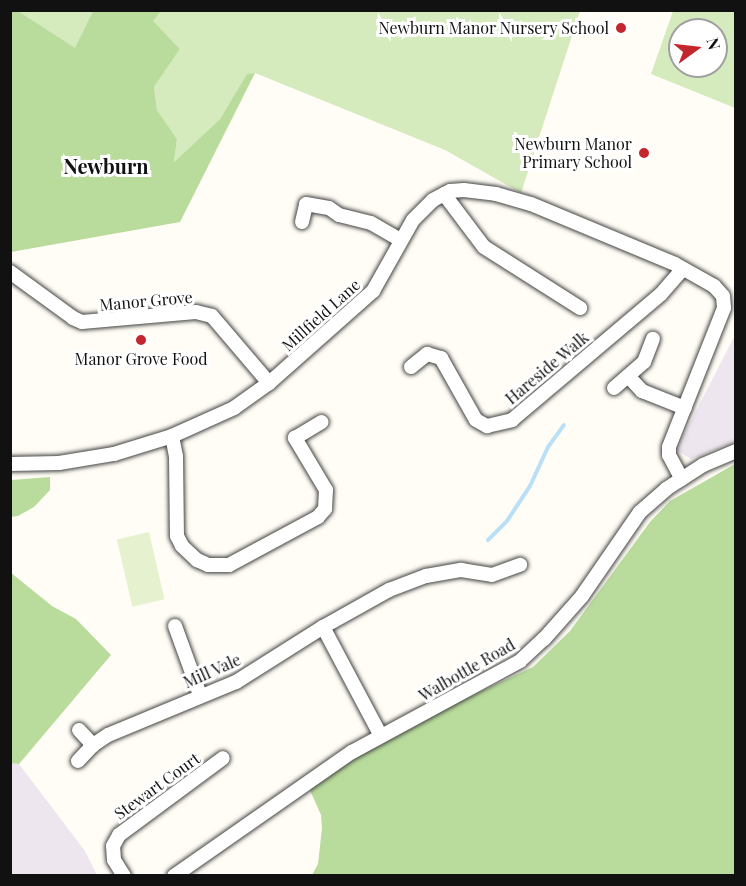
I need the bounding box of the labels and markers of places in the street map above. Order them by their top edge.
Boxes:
place label: Newburn Manor Nursery School [378,18,609,38]
marker: Newburn Manor Nursery School [614,21,628,35]
place label: Newburn Manor Primary School [514,134,632,172]
marker: Newburn Manor Primary School [637,146,651,160]
marker: Manor Grove Food [134,333,148,347]
place label: Manor Grove Food [74,349,208,369]

